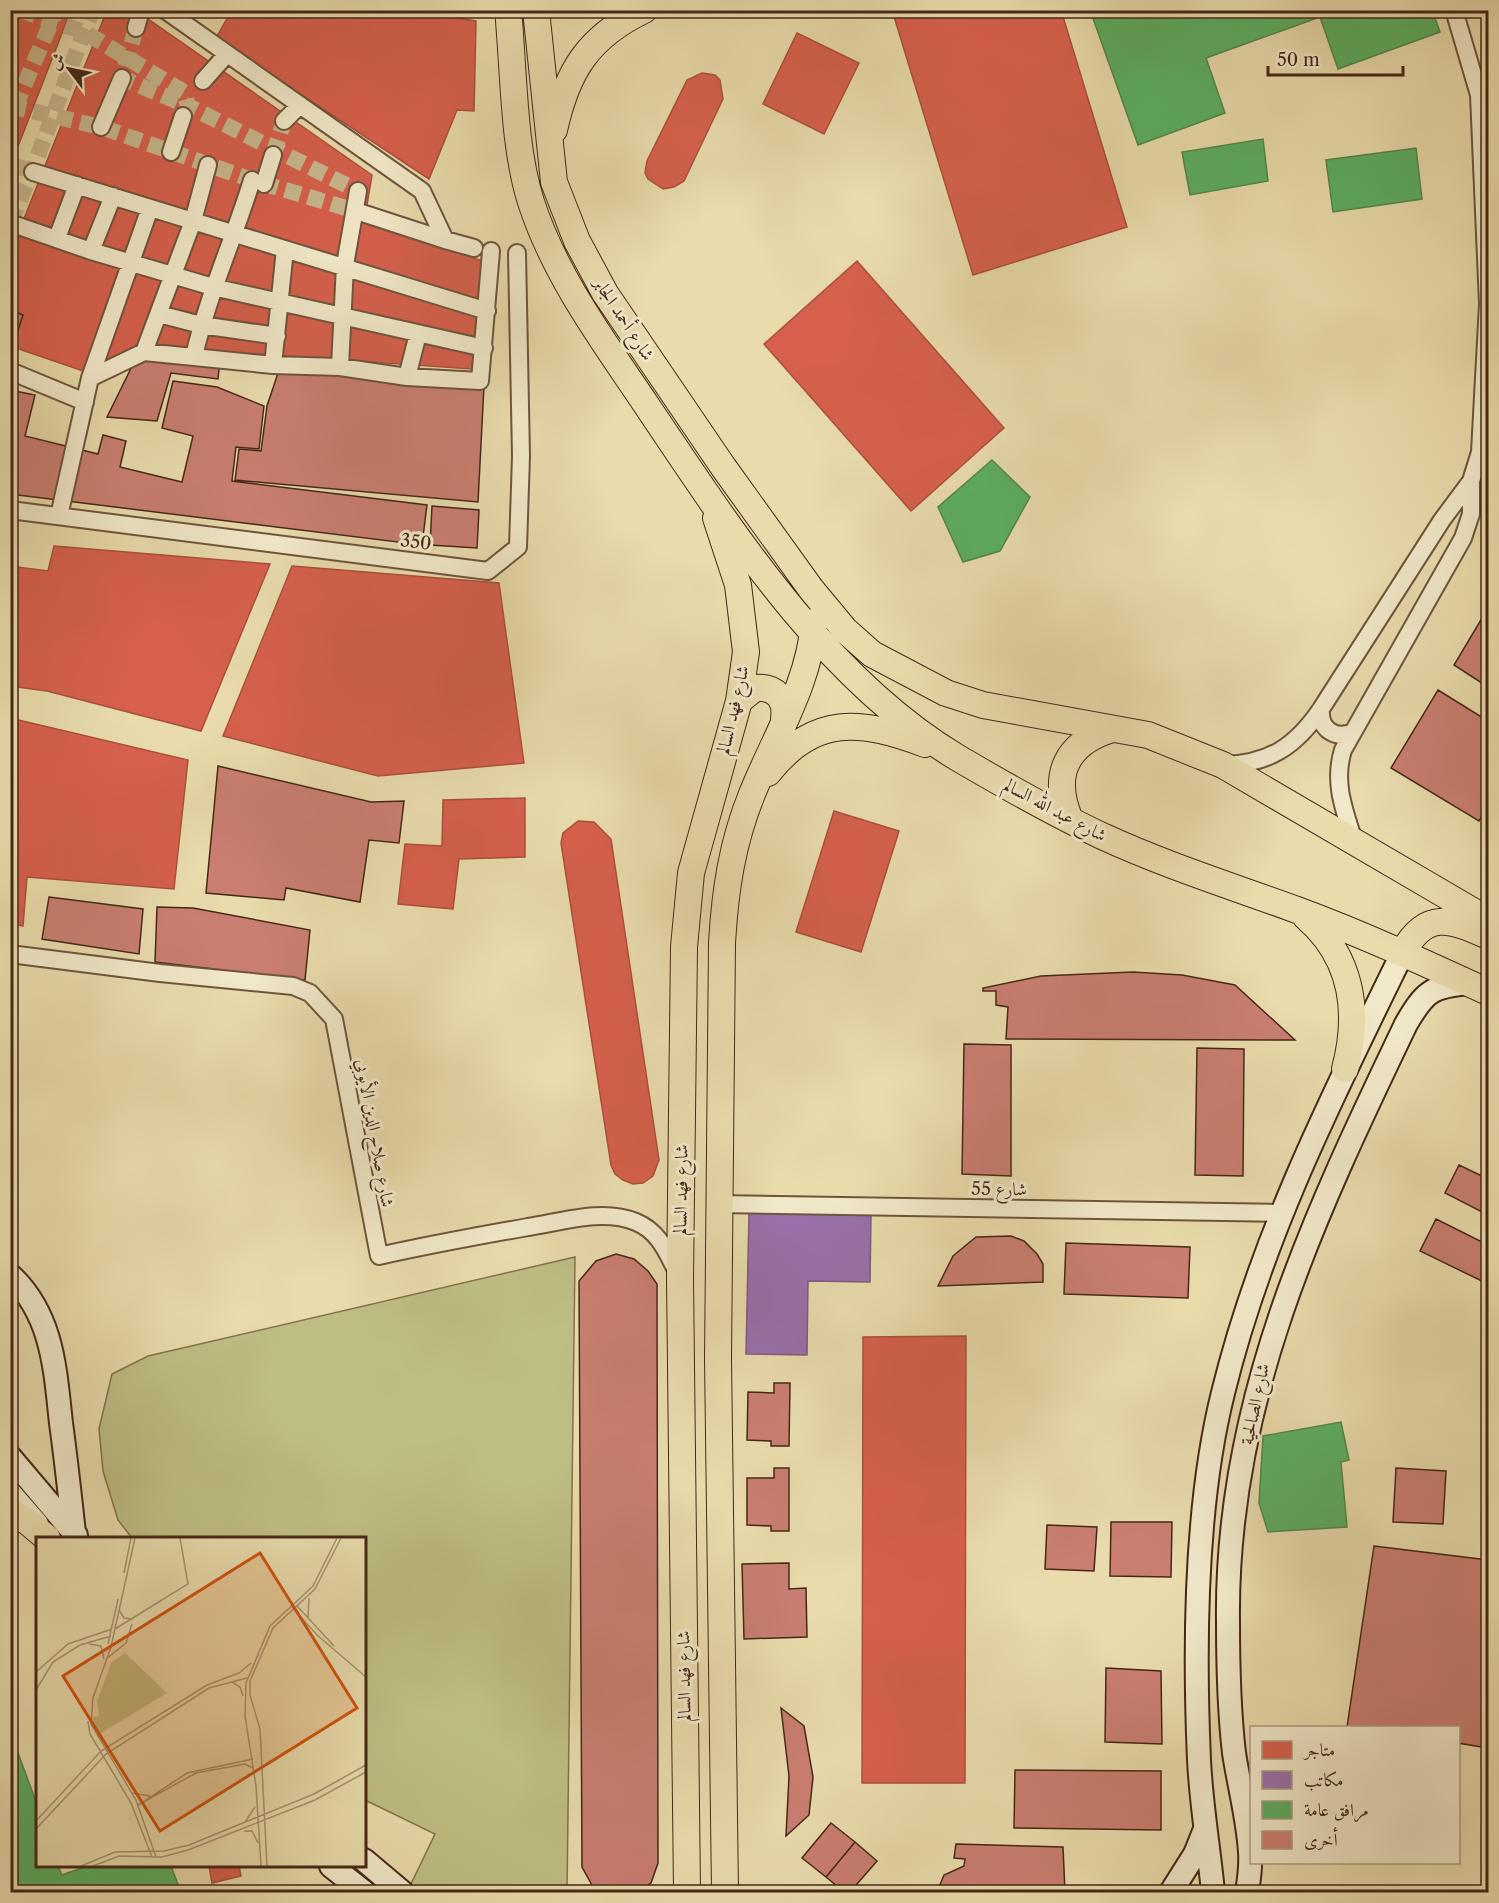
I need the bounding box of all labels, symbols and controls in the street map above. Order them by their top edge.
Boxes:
north arrow [39,39,99,99]
scale bar [1268,39,1403,77]
text: ش [44,49,69,73]
text: 50 m [1277,49,1320,71]
street label: شارع أحمد الجابر [585,271,661,367]
street label: 350 [399,529,433,555]
street label: شارع فهد السالم [712,663,759,758]
street label: شارع عبد الله السالم [997,771,1112,851]
street label: شارع صلاح الدين الأيوبي [346,1057,401,1210]
street label: شارع فهد السالم [669,1144,698,1236]
street label: شارع 55 [971,1178,1027,1204]
street label: شارع الصالحية [1236,1361,1278,1448]
inset map [36,1537,366,1867]
street label: شارع فهد السالم [672,1630,701,1722]
legend [1250,1726,1460,1864]
text: متاجر [1302,1739,1335,1761]
text: مكاتب [1304,1769,1344,1791]
text: مرافق عامة [1304,1799,1369,1823]
text: أخرى [1304,1827,1339,1851]

